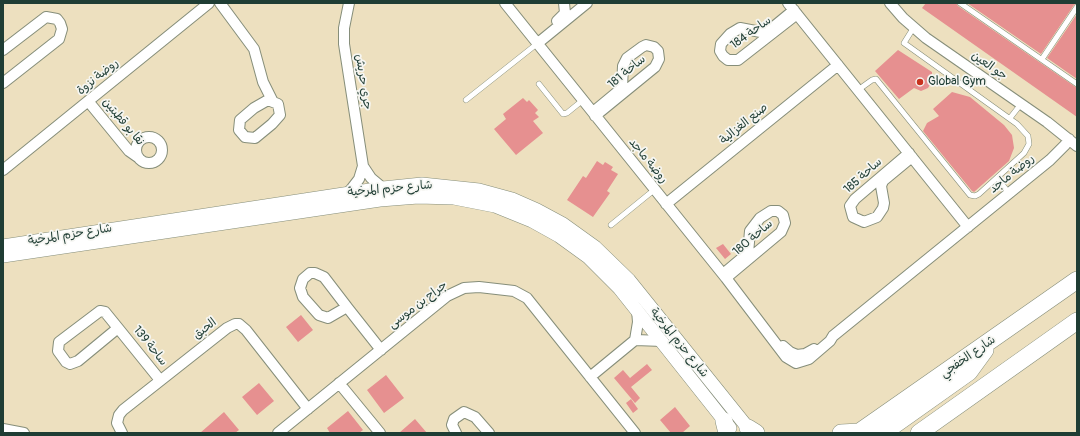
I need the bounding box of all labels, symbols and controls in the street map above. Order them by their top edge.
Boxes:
street label: ساحة 184 [728,13,774,53]
street label: جو العين [968,48,1010,84]
street label: ساحة 181 [605,52,649,92]
street label: جري حريش [351,53,375,111]
street label: روضة نزوة [74,56,122,98]
place label: Global Gym [928,75,986,89]
marker: Global Gym [915,77,925,87]
street label: نقا بو قطبتين [99,95,147,149]
street label: صنع الغزالية [717,100,771,148]
street label: روضة ماجد [625,135,671,187]
street label: روضة ماجد [986,151,1038,197]
street label: ساحة 185 [841,155,885,197]
street label: شارع حزم المرخية [347,178,433,200]
street label: ساحة 180 [730,217,776,259]
street label: شارع حزم المرخية [27,221,113,249]
street label: جراح بن موسى [386,278,450,332]
street label: شارع حزم المرخية [647,305,711,381]
street label: الحبق [190,315,220,343]
street label: ساحة 139 [130,323,170,369]
street label: شارع الخفجي [938,333,998,381]

